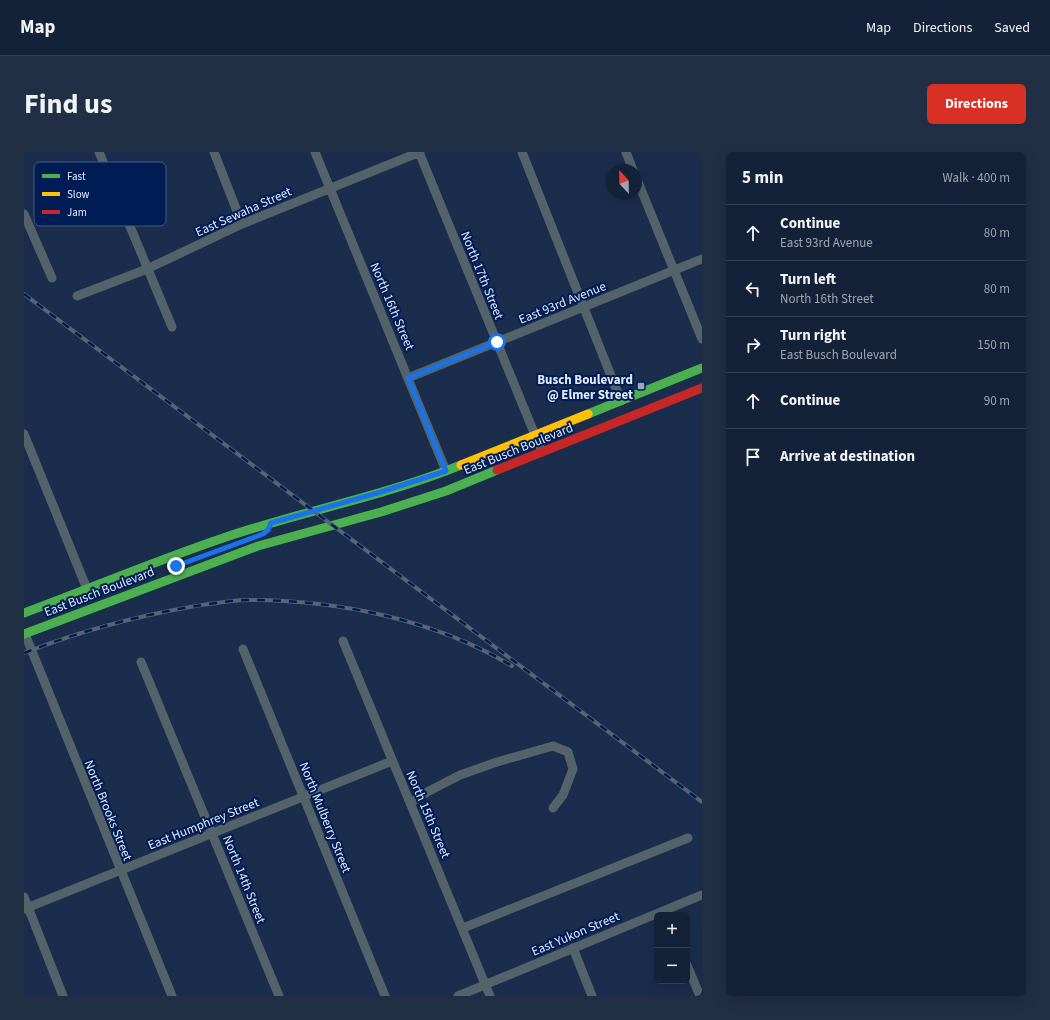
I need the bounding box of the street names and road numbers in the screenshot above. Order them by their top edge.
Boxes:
street label: East Sewaha Street [192,182,295,241]
street label: North 17th Street [456,229,508,323]
street label: North 16th Street [366,260,419,354]
street label: East 93rd Avenue [516,277,609,329]
street label: East Busch Boulevard [461,419,576,479]
street label: East Busch Boulevard [42,563,157,621]
street label: North Brooks Street [80,757,137,864]
street label: North Mulberry Street [295,759,356,876]
street label: North 15th Street [402,768,455,862]
street label: East Humphrey Street [145,793,262,854]
street label: North 14th Street [218,833,270,927]
street label: East Yukon Street [529,907,623,961]

